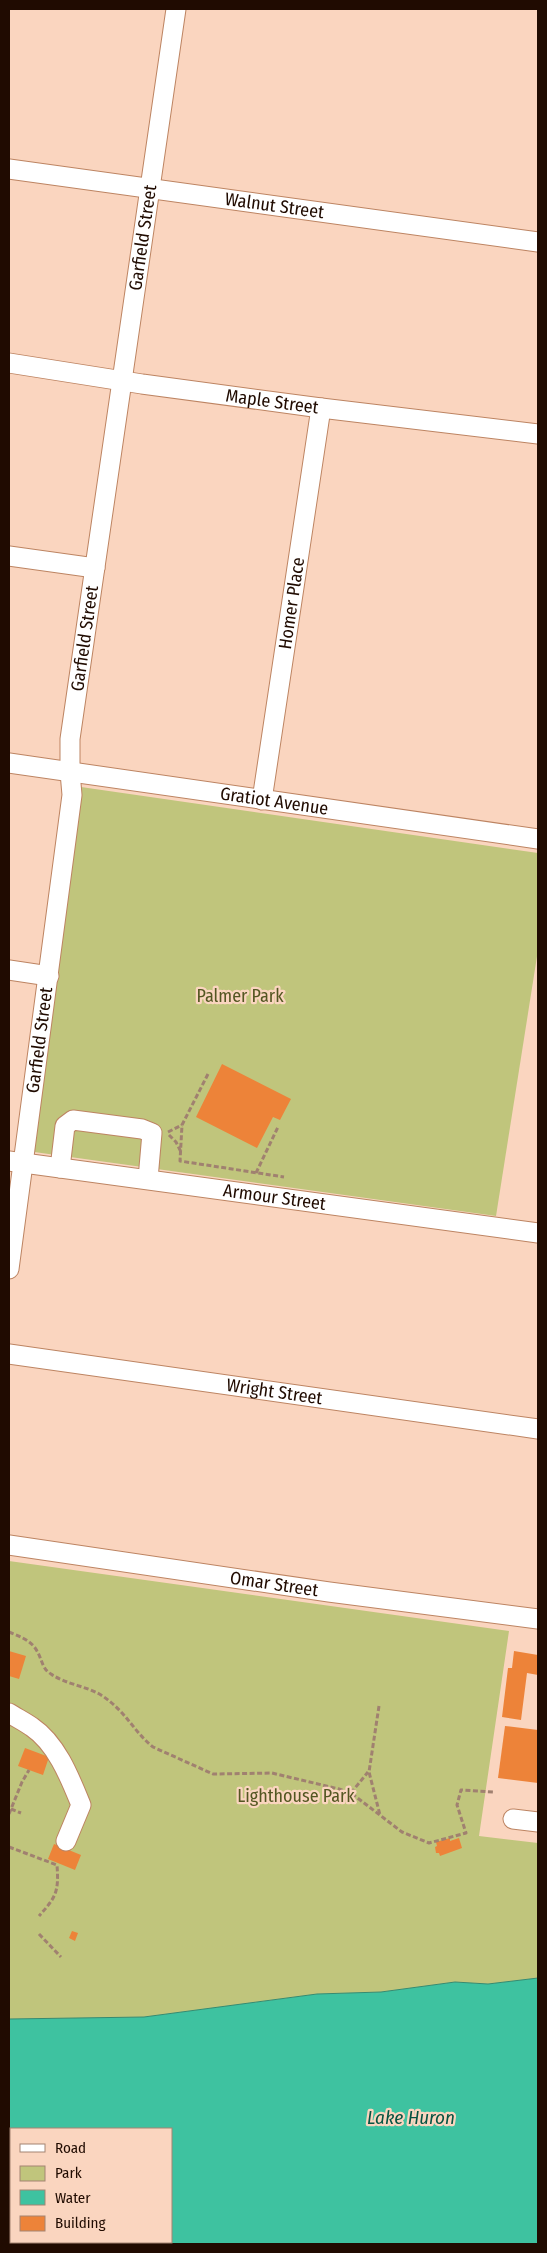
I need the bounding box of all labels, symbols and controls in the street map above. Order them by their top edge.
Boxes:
street label: Garfield Street [124,183,161,292]
street label: Walnut Street [224,188,325,223]
street label: Maple Street [224,384,320,419]
street label: Homer Place [274,556,309,651]
street label: Garfield Street [66,584,103,693]
street label: Gratiot Avenue [219,782,330,820]
park label: Palmer Park [196,985,284,1007]
street label: Garfield Street [22,986,57,1094]
street label: Armour Street [222,1179,327,1215]
street label: Wright Street [225,1374,324,1409]
street label: Omar Street [229,1567,320,1601]
park label: Lighthouse Park [237,1785,355,1807]
water label: Lake Huron [367,2106,455,2129]
legend [10,2128,172,2243]
text: Road [55,2139,86,2157]
text: Park [55,2164,82,2182]
text: Water [55,2189,91,2207]
text: Building [55,2214,106,2232]

